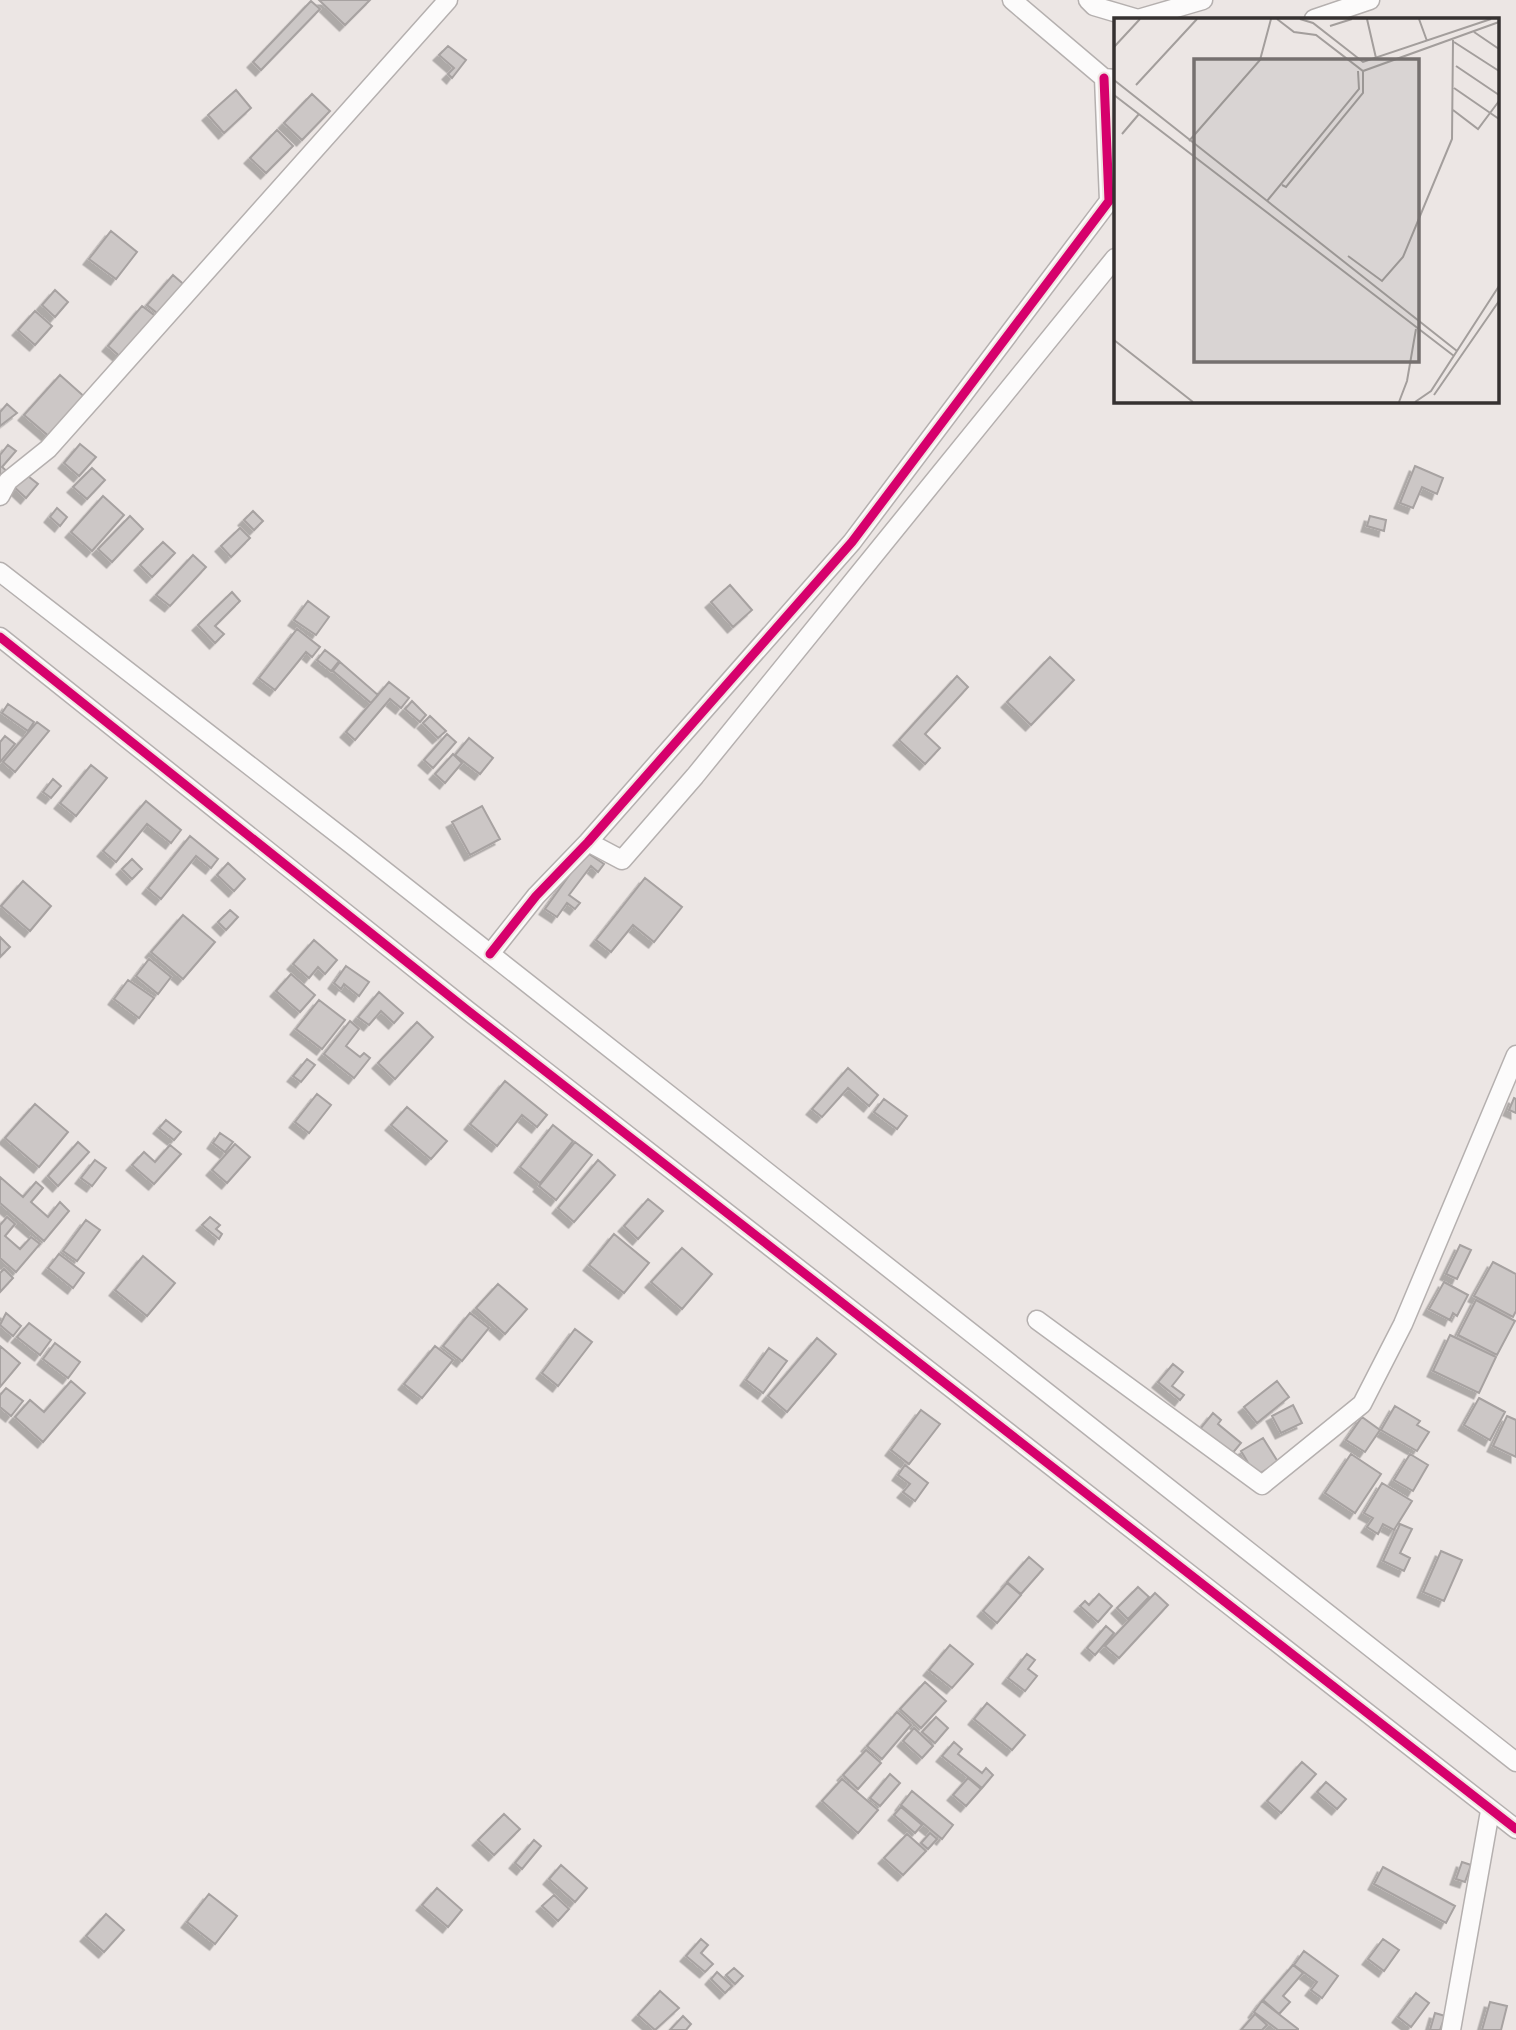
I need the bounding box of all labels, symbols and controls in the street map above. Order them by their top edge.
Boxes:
inset map [1114,18,1498,402]

